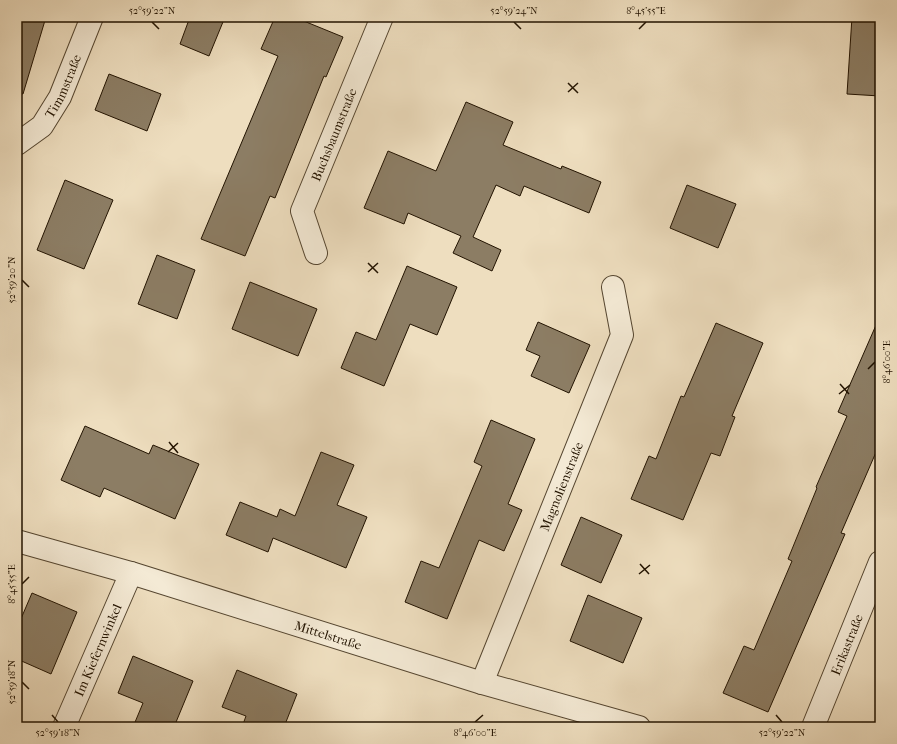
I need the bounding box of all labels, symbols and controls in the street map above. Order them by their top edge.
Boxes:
text: 52°59'22"N [129,5,176,17]
text: 52°59'24"N [490,5,538,17]
text: 8°45'55"E [626,5,666,17]
street label: Timmstraße [41,52,84,121]
street label: Buchsbaumstraße [308,85,360,183]
text: 52°59'20"N [6,256,18,303]
text: 8°46'00"E [881,340,893,384]
street label: Magnolienstraße [536,439,586,533]
text: 8°45'55"E [6,564,18,604]
street label: Im Kiefernwinkel [71,601,124,698]
street label: Erikastraße [827,611,866,677]
street label: Mittelstraße [293,617,364,653]
text: 52°59'18"N [6,659,18,704]
text: 52°59'18"N [36,727,81,739]
text: 8°46'00"E [453,727,497,739]
text: 52°59'22"N [759,727,806,739]

